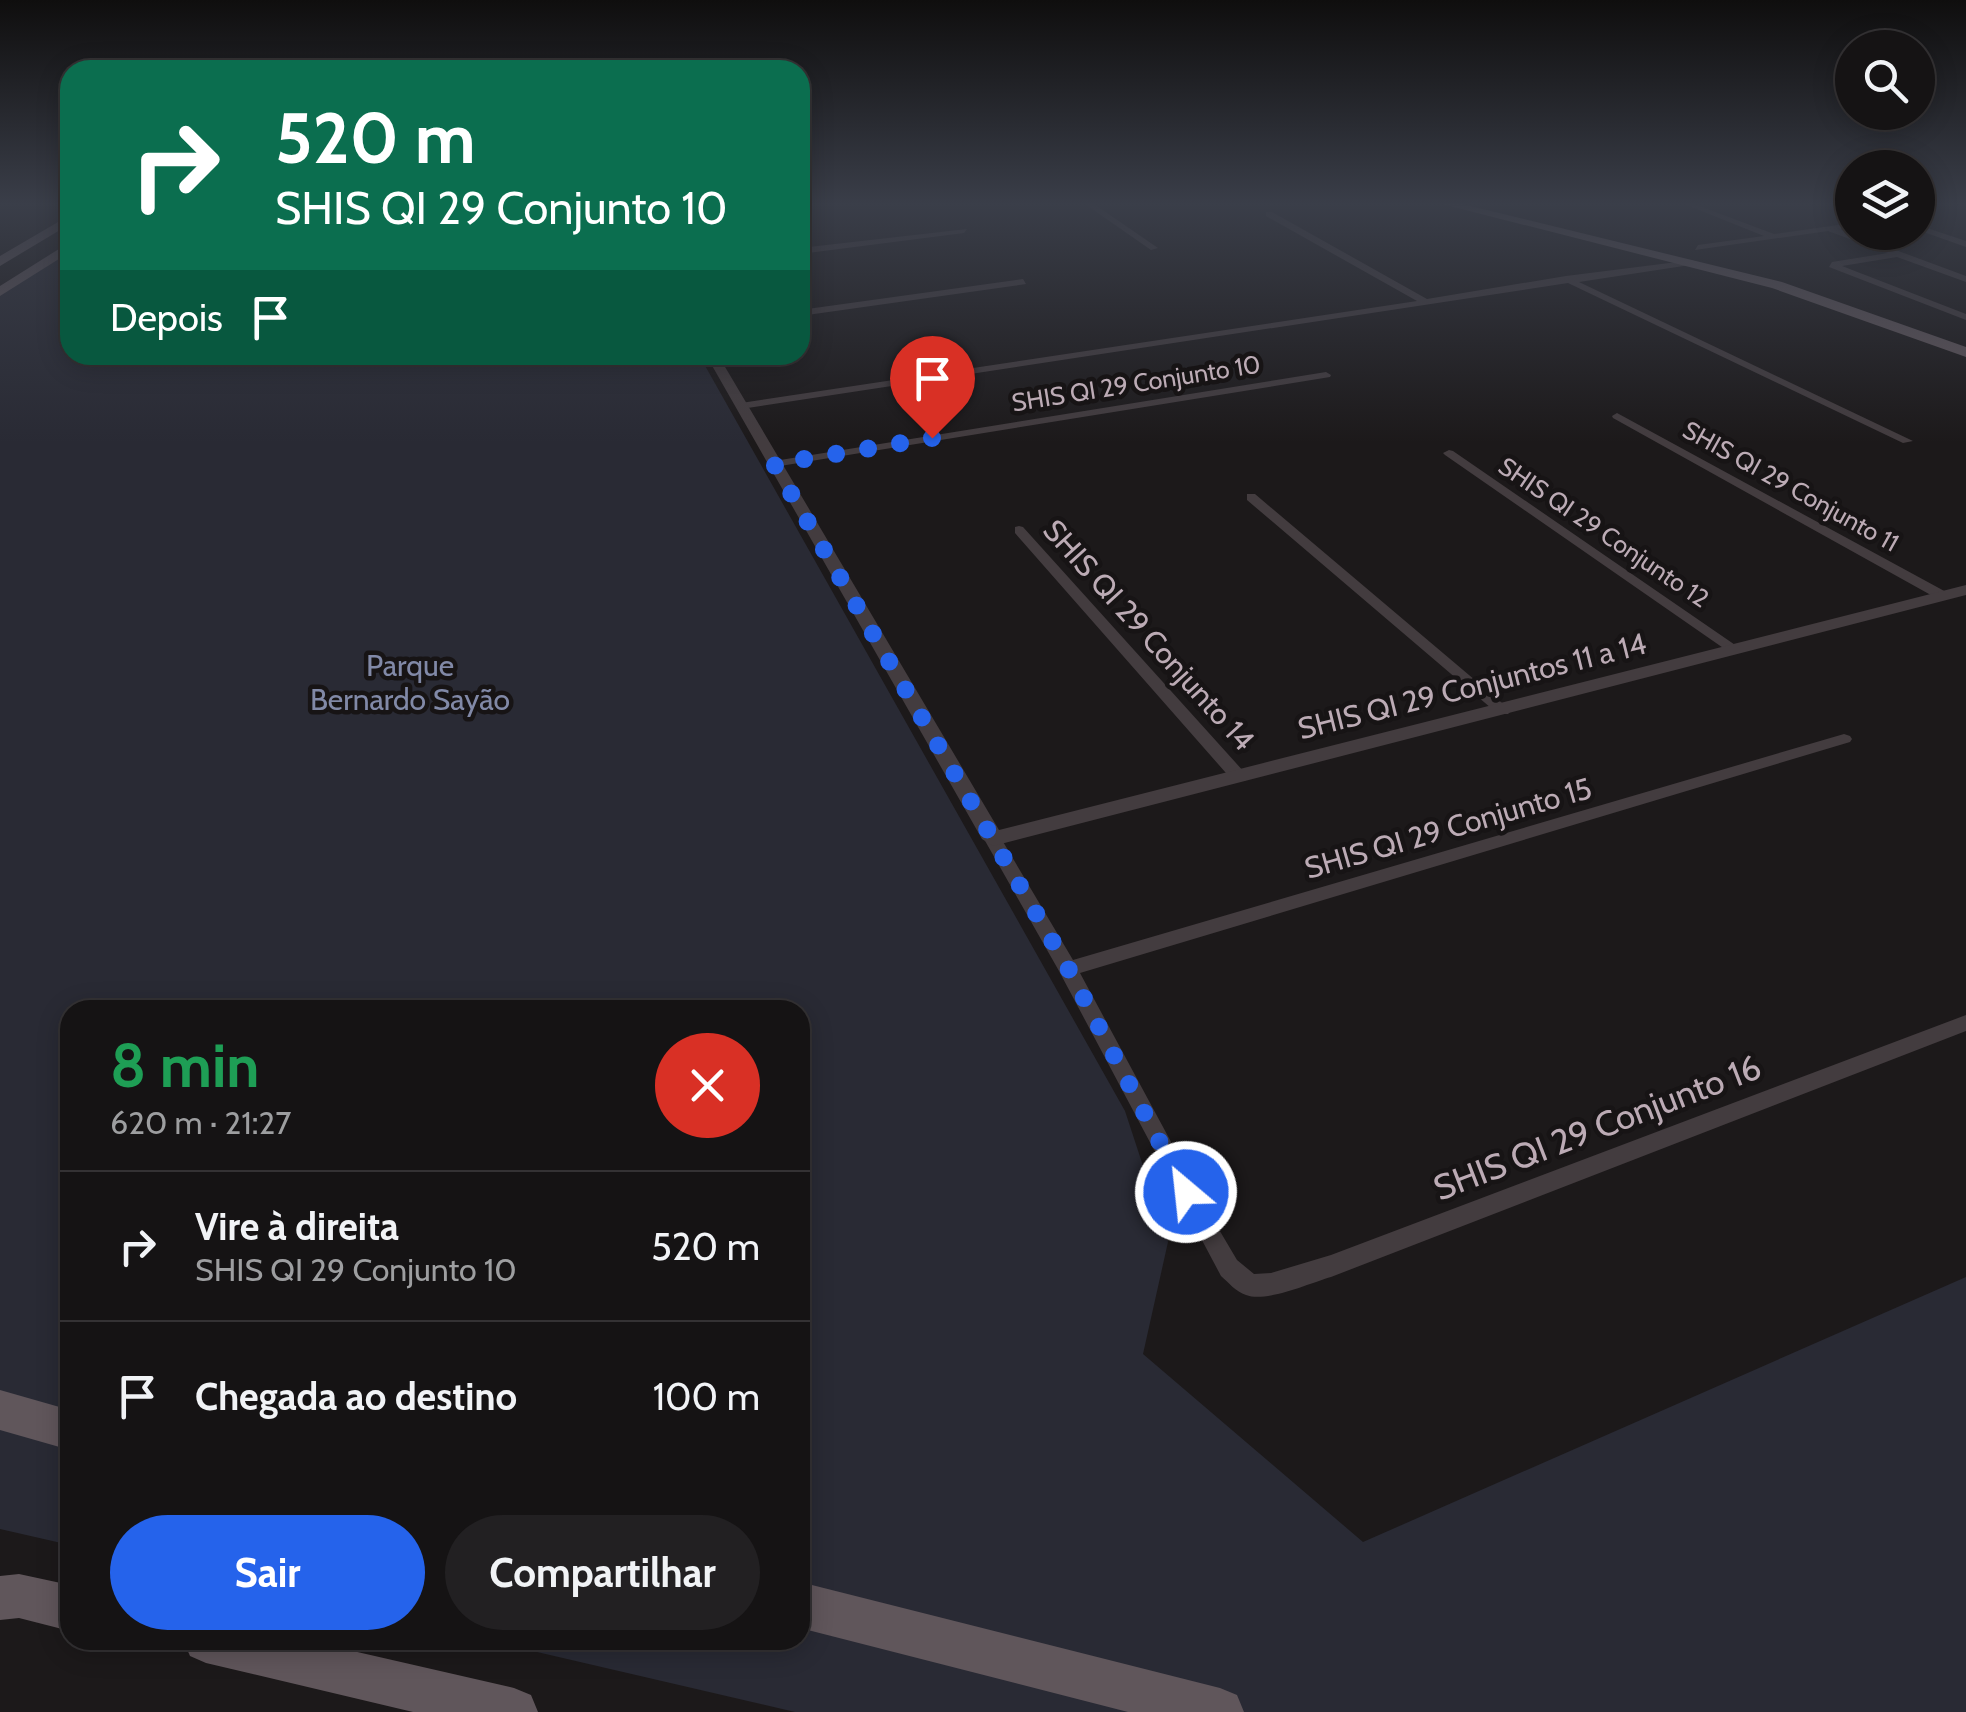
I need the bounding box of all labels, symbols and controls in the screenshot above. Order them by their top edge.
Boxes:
map controls [1835,30,1935,250]
button: search [1835,30,1935,130]
text: 520 m [275,95,476,181]
icon: right [110,100,240,230]
button: layers [1835,150,1935,250]
text: SHIS QI 29 Conjunto 10 [275,181,727,235]
icon: arrive [243,290,298,345]
text: Depois [110,294,223,341]
pin [890,336,975,439]
street label: SHIS QI 29 Conjunto 10 [1010,349,1263,418]
icon: arrive [905,351,960,406]
street label: SHIS QI 29 Conjunto 11 [1677,414,1904,559]
street label: SHIS QI 29 Conjunto 12 [1493,451,1715,614]
street label: SHIS QI 29 Conjunto 14 [1036,512,1262,758]
street label: SHIS QI 29 Conjuntos 11 a 14 [1294,625,1650,747]
park label: Parque Bernardo Sayão [310,647,510,718]
street label: SHIS QI 29 Conjunto 15 [1300,769,1596,887]
text: 8 min [110,1029,259,1102]
button: close [655,1033,760,1138]
street label: SHIS QI 29 Conjunto 16 [1427,1045,1767,1209]
text: 620 m · 21:27 [110,1103,291,1142]
position arrow [1134,1140,1238,1244]
text: Vire à direita [195,1203,399,1250]
icon: right [110,1219,165,1274]
text: 520 m [651,1223,760,1270]
text: SHIS QI 29 Conjunto 10 [195,1250,517,1289]
icon: arrive [110,1369,165,1424]
text: Chegada ao destino [195,1373,517,1420]
text: 100 m [653,1373,760,1420]
button: Sair [110,1515,425,1630]
button: Compartilhar [445,1515,760,1630]

